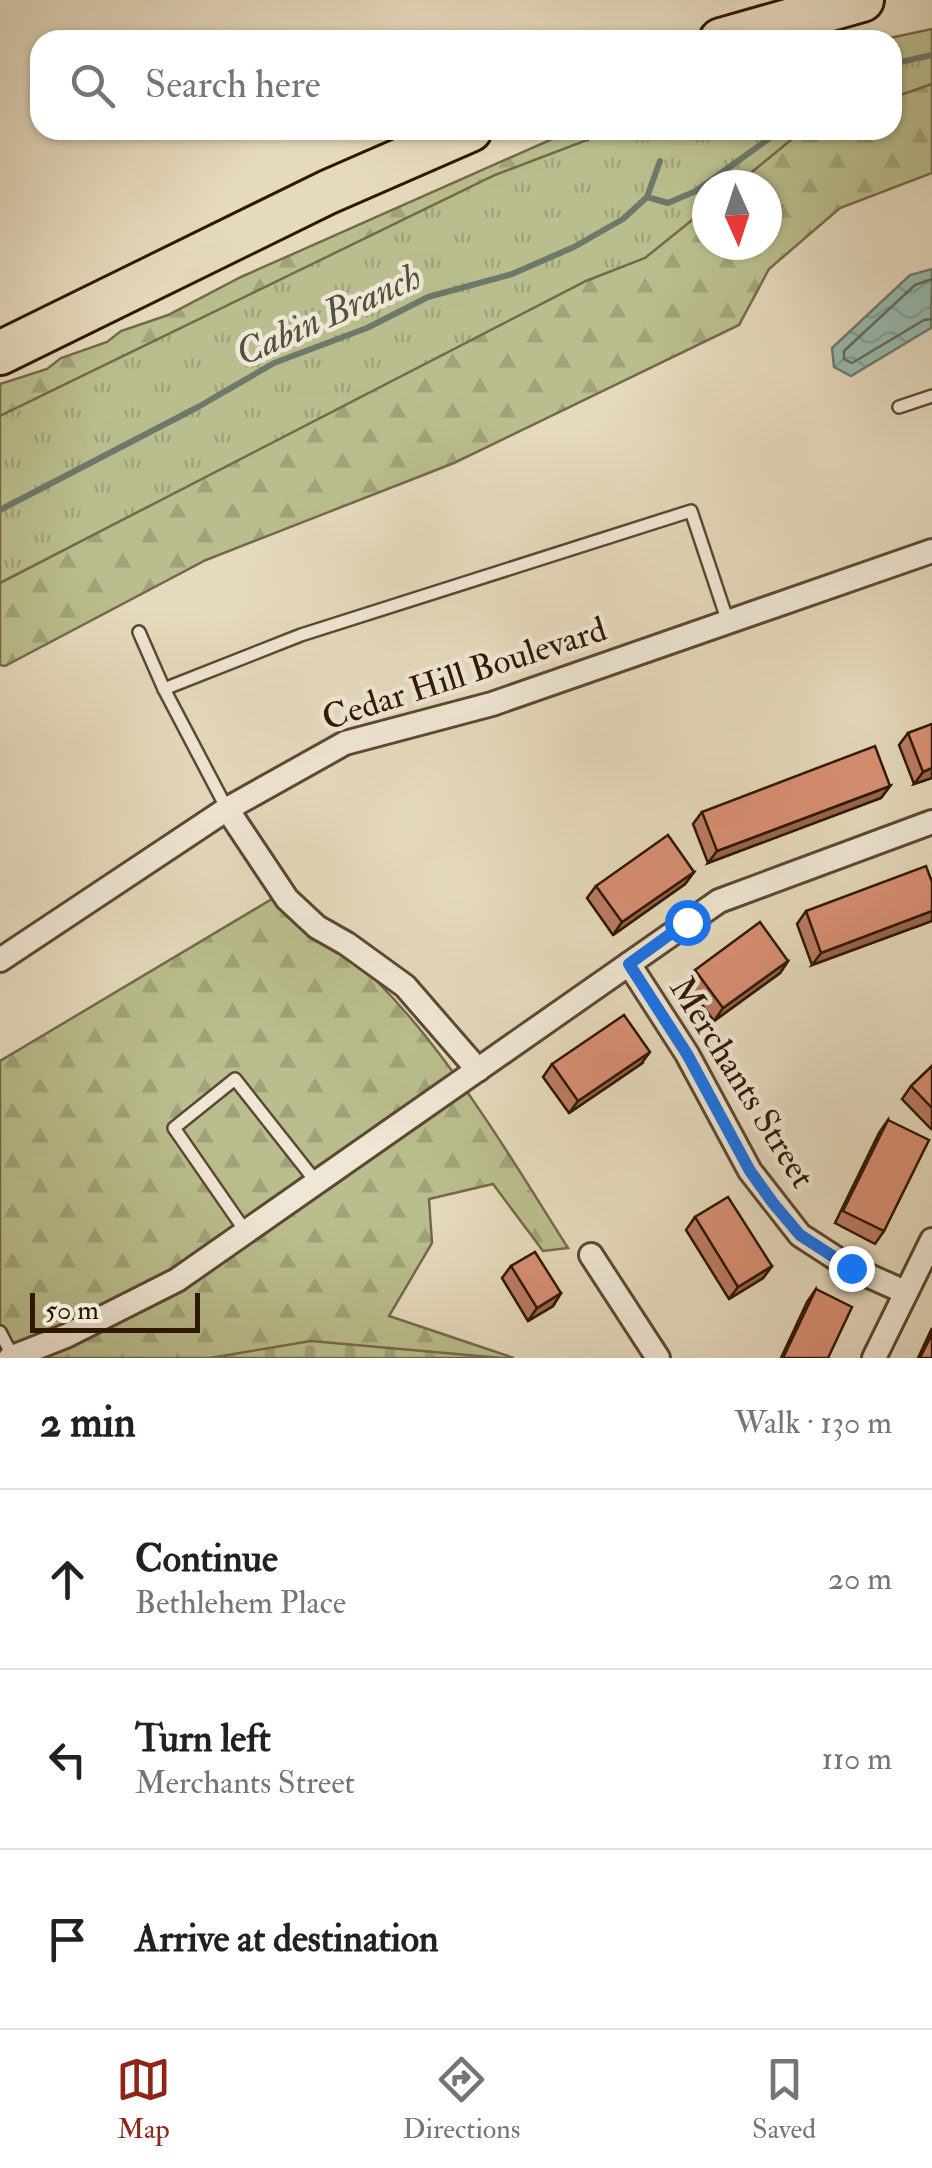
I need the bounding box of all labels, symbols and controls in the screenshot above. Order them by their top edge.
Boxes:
search box [30,30,902,140]
icon: search [65,58,120,113]
text: Search here [145,61,321,109]
north arrow [692,170,782,260]
water label: Cabin Branch [228,253,429,377]
street label: Cedar Hill Boulevard [317,607,612,741]
route start [665,900,711,946]
street label: Merchants Street [660,969,825,1196]
route end [829,1246,875,1292]
scale bar [30,1288,200,1332]
text: 50 m [45,1293,99,1328]
text: 2 min [40,1397,136,1449]
text: Walk · 130 m [734,1403,892,1443]
text: Continue [135,1535,278,1583]
icon: ahead [40,1552,95,1607]
text: 20 m [828,1559,892,1599]
text: Bethlehem Place [135,1583,346,1623]
text: Turn left [135,1715,271,1763]
icon: left [40,1732,95,1787]
text: 110 m [821,1739,892,1779]
text: Merchants Street [135,1763,355,1803]
icon: arrive [40,1912,95,1967]
text: Arrive at destination [135,1915,439,1963]
tab: Map [116,2052,171,2147]
tab: Directions [403,2052,520,2147]
tab: Saved [752,2052,816,2147]

